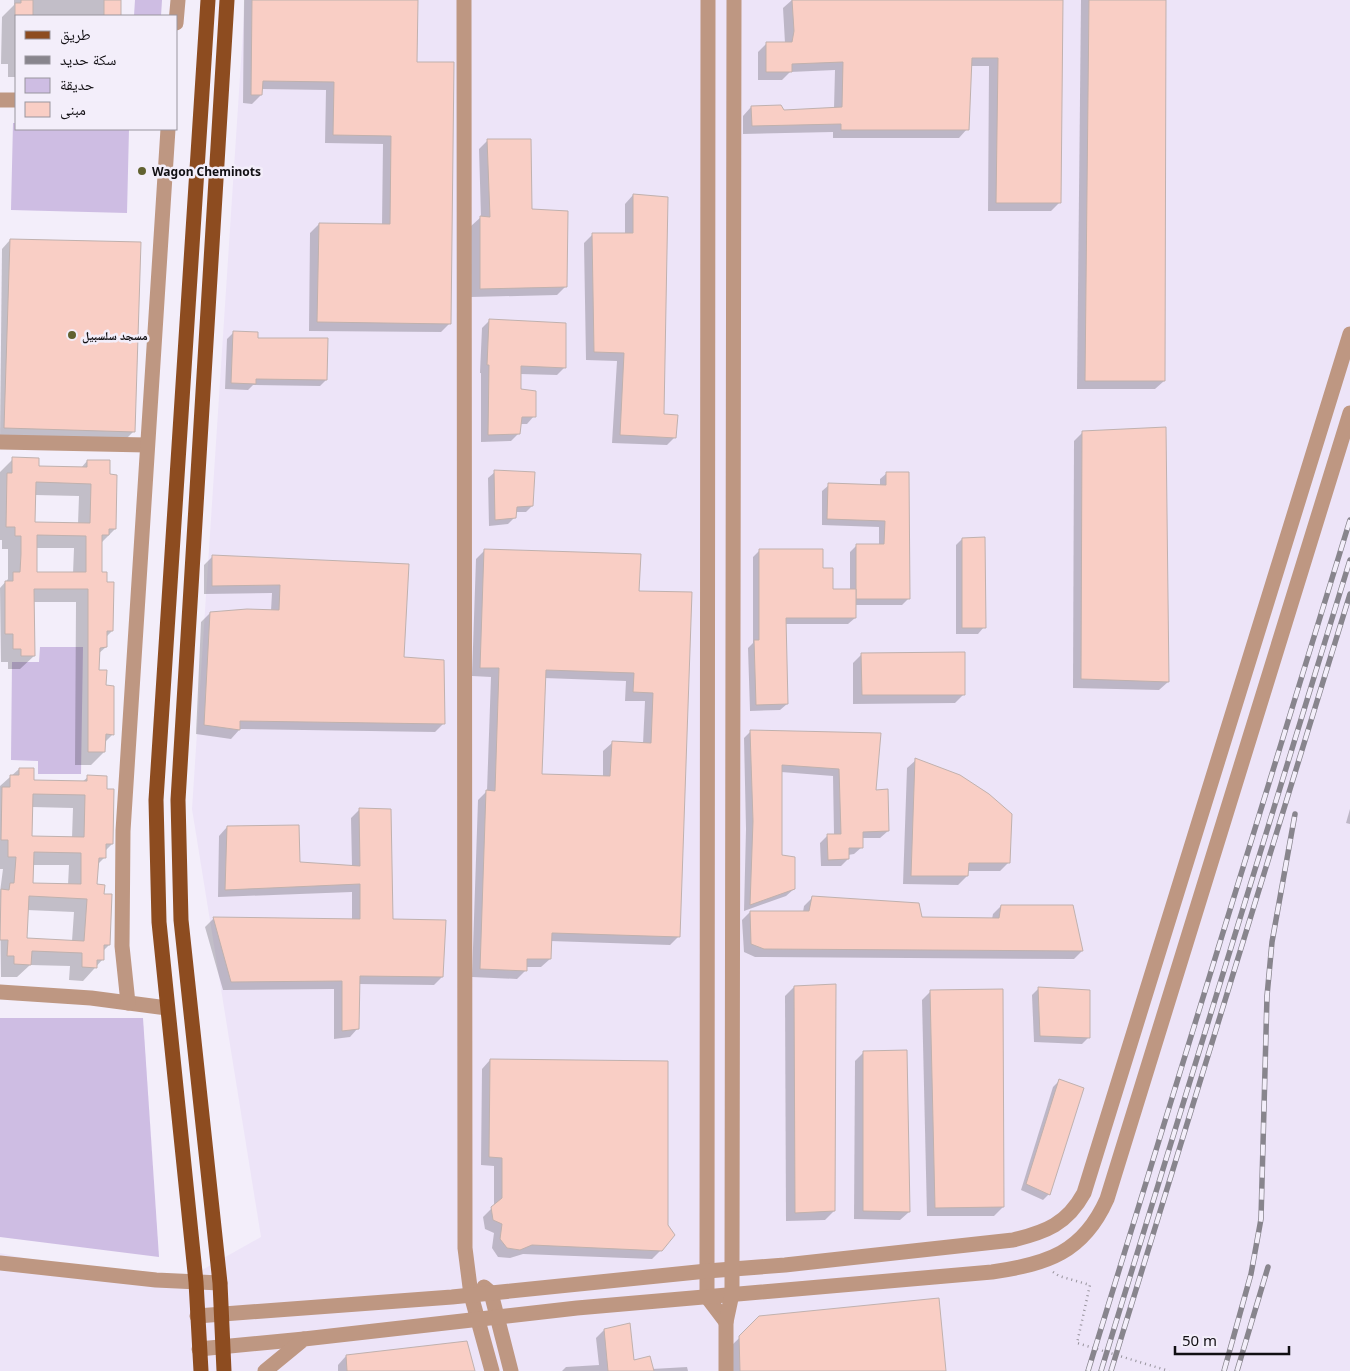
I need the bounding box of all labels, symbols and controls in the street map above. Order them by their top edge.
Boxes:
legend [15,15,178,130]
text: طريق [60,24,91,45]
text: سكة حديد [60,49,116,69]
text: حديقة [60,74,95,94]
text: مبنى [60,99,86,120]
place label: Wagon Cheminots [152,163,261,180]
marker: Wagon Cheminots [136,165,148,177]
place label: مسجد سلسبيل [82,327,148,344]
marker: مسجد سلسبيل [66,329,78,341]
scale bar [1175,1324,1289,1356]
text: 50 m [1182,1330,1217,1350]

